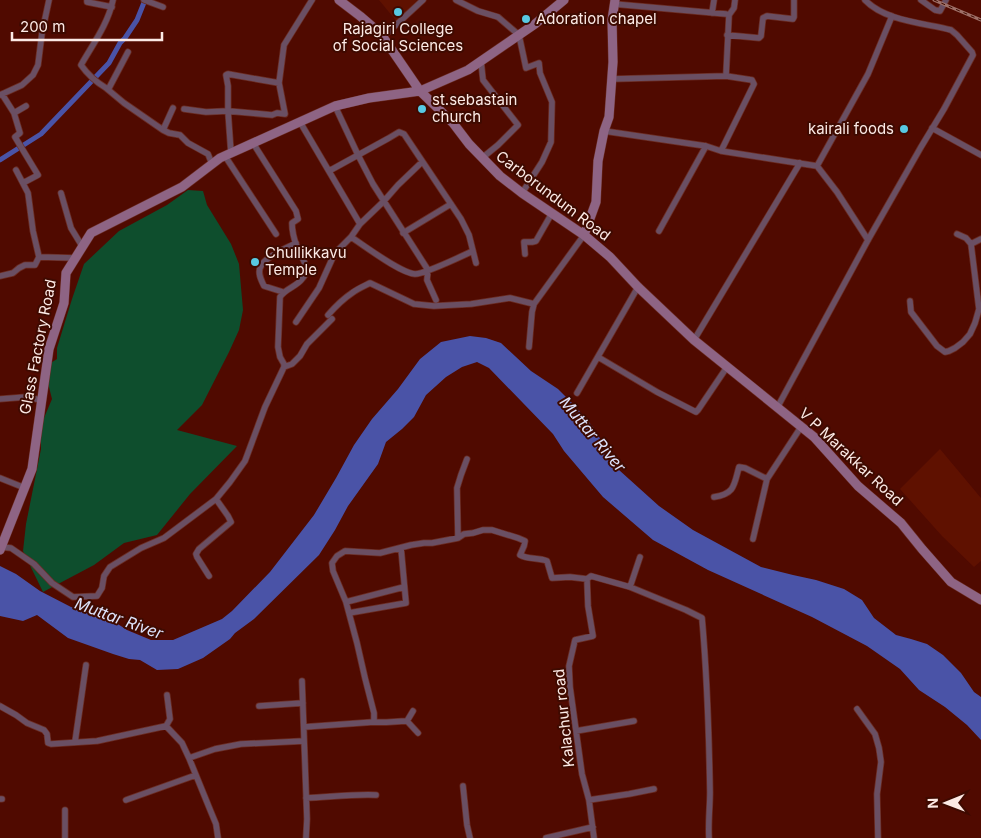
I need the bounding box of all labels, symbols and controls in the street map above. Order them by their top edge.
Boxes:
marker: Rajagiri College of Social Sciences [392,6,404,18]
place label: Adoration chapel [536,9,657,28]
scale bar [12,10,162,42]
marker: Adoration chapel [520,13,532,25]
text: 200 m [20,17,65,36]
place label: Rajagiri College of Social Sciences [333,19,463,55]
place label: st.sebastain church [432,90,517,126]
marker: st.sebastain church [416,103,428,115]
place label: kairali foods [808,119,894,138]
marker: kairali foods [898,123,910,135]
street label: Carborundum Road [492,146,614,245]
place label: Chullikkavu Temple [265,243,347,279]
marker: Chullikkavu Temple [249,256,261,268]
street label: Glass Factory Road [15,278,60,416]
water label: Muttar River [556,392,631,477]
street label: V P Marakkar Road [795,404,907,510]
water label: Muttar River [72,593,167,644]
street label: Kalachur road [549,668,578,768]
north arrow [921,778,971,828]
text: N [924,798,941,809]

